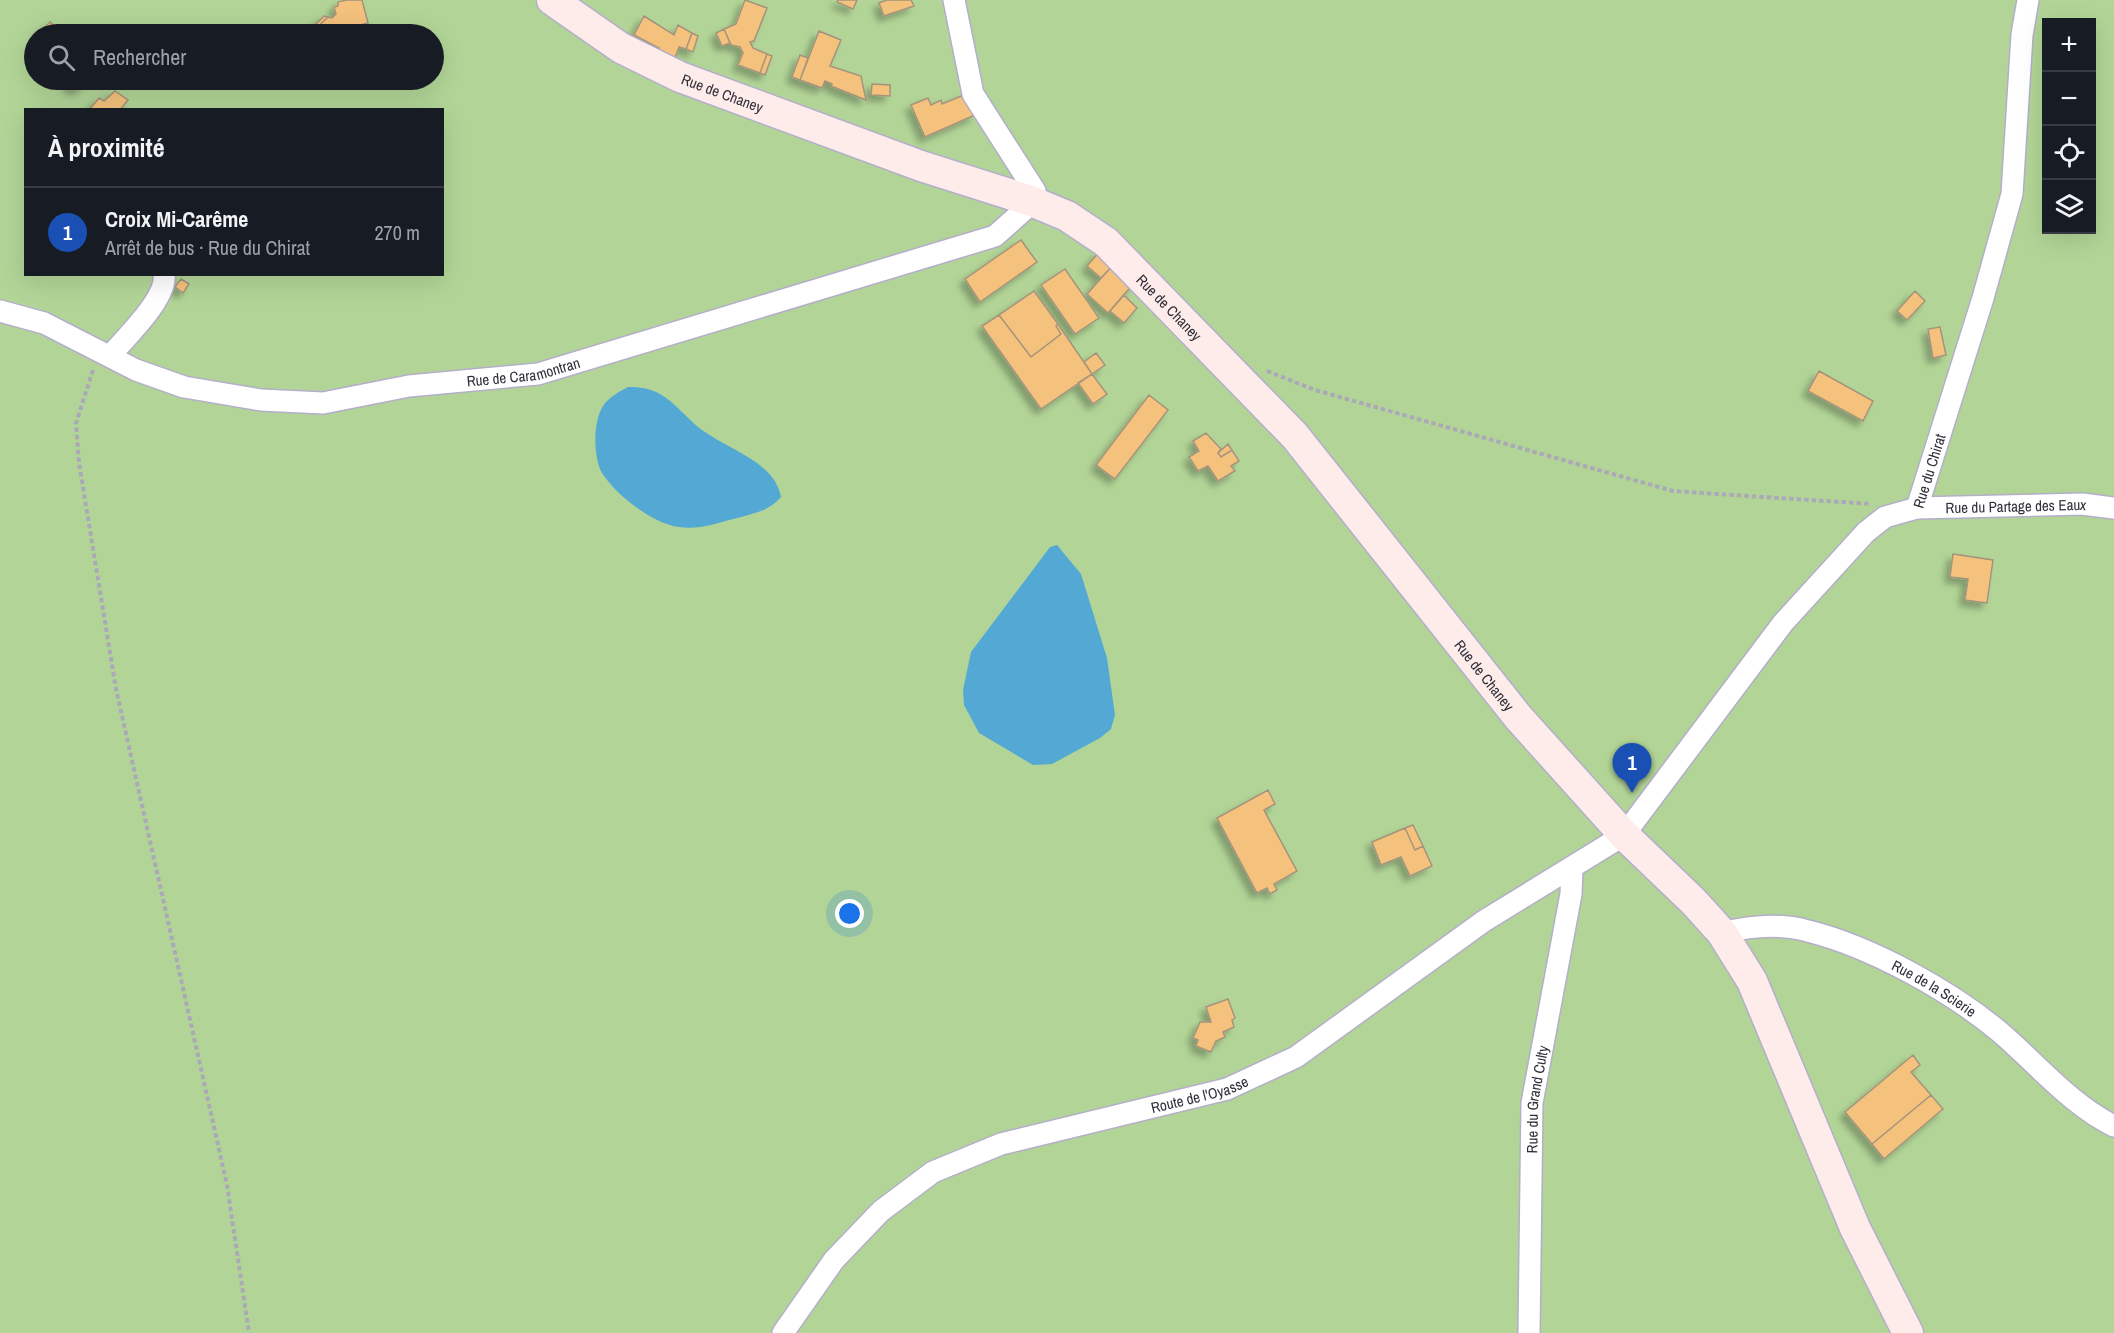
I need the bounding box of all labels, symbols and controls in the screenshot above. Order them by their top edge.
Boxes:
map controls [2042,18,2096,234]
button: + [2042,18,2096,72]
search box [24,24,444,90]
icon: search [45,41,78,74]
text: Rechercher [93,42,186,72]
street label: Rue de Chaney [679,68,767,118]
button: − [2042,72,2096,126]
button: locate [2042,126,2096,180]
text: À proximité [48,130,165,165]
button: layers [2042,180,2096,234]
text: Croix Mi-Carême [105,204,248,234]
text: 1 [63,219,72,246]
text: 270 m [374,219,420,246]
text: Arrêt de bus · Rue du Chirat [105,234,310,261]
street label: Rue de Chaney [1132,269,1207,346]
street label: Rue de Caramontran [466,351,582,391]
street label: Rue du Chirat [1907,431,1950,510]
street label: Rue du Partage des Eaux [1945,493,2088,518]
street label: Rue de Chaney [1450,635,1520,716]
pin: 1 [1612,744,1652,793]
your location [835,899,864,928]
street label: Rue de la Scierie [1888,954,1981,1021]
street label: Rue du Grand Culty [1521,1043,1553,1154]
street label: Route de l'Oyasse [1149,1070,1252,1118]

